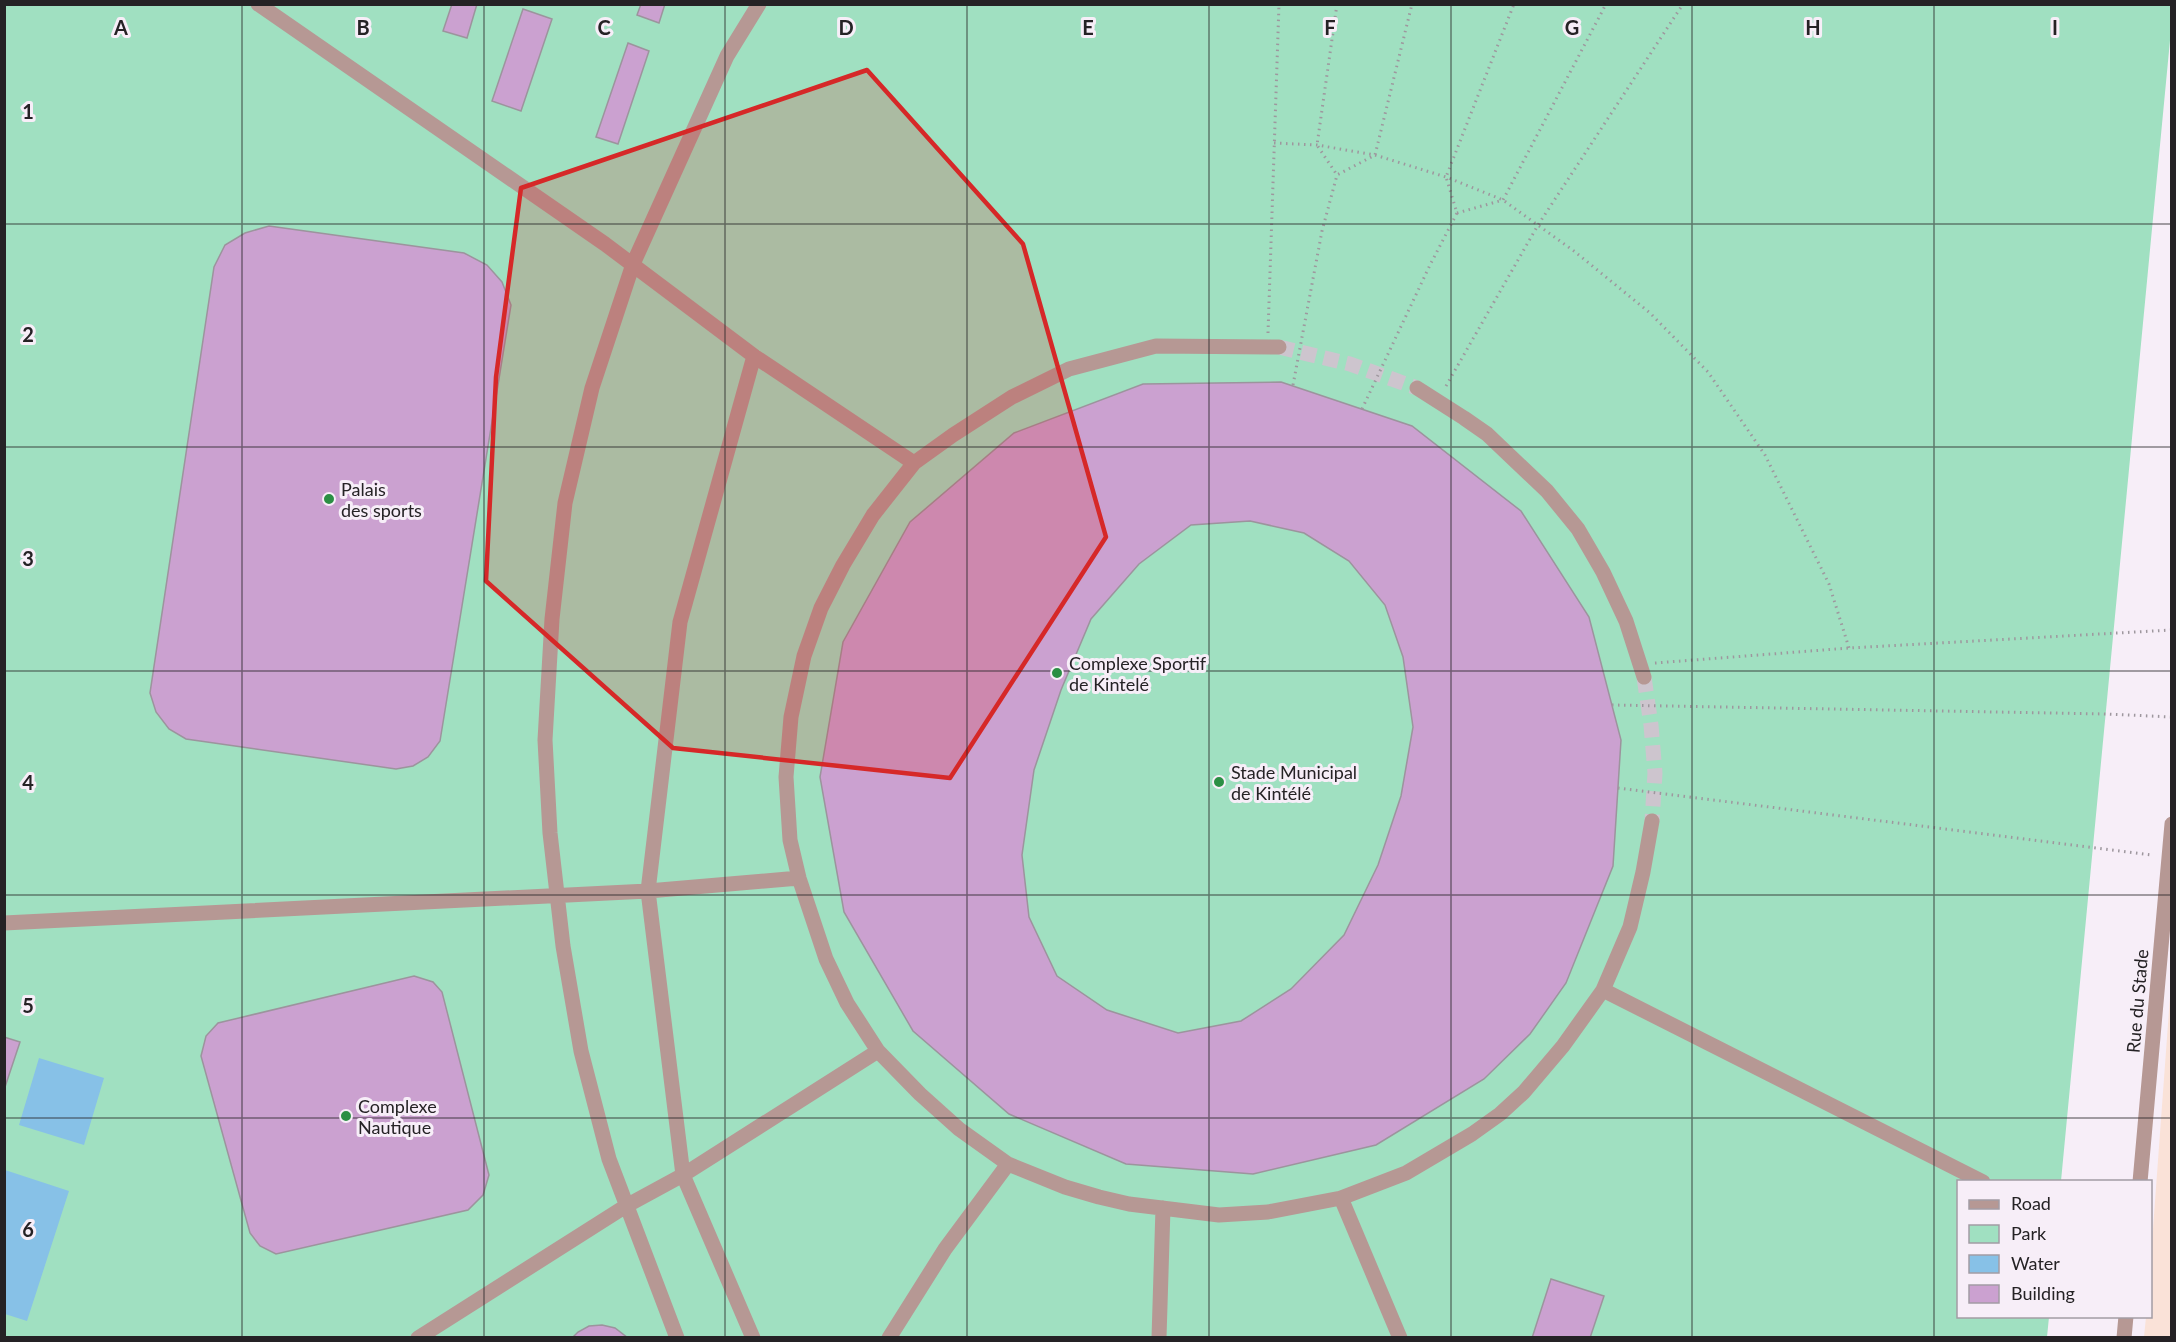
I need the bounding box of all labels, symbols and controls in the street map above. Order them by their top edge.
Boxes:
text: A [113,15,128,39]
text: B [356,15,370,39]
text: C [597,15,611,39]
text: D [838,15,854,39]
text: E [1082,15,1094,39]
text: F [1324,15,1336,39]
text: G [1565,15,1579,39]
text: H [1805,15,1821,39]
text: I [2052,15,2058,39]
text: 1 [22,99,34,123]
text: 2 [22,322,34,346]
place label: Palais des sports [341,478,422,521]
marker: Palais des sports [322,492,336,506]
text: 3 [22,546,34,570]
place label: Complexe Sportif de Kintelé [1069,652,1207,695]
marker: Complexe Sportif de Kintelé [1050,666,1064,680]
place label: Stade Municipal de Kintélé [1231,761,1357,804]
text: 4 [22,770,34,794]
marker: Stade Municipal de Kintélé [1212,775,1226,789]
street label: Rue du Stade [2122,948,2152,1054]
text: 5 [22,993,34,1017]
place label: Complexe Nautique [358,1095,437,1138]
marker: Complexe Nautique [339,1109,353,1123]
legend [1957,1180,2152,1318]
text: Road [2011,1192,2051,1214]
text: 6 [22,1217,34,1241]
text: Park [2011,1222,2047,1244]
text: Water [2011,1252,2060,1274]
text: Building [2011,1282,2075,1304]

